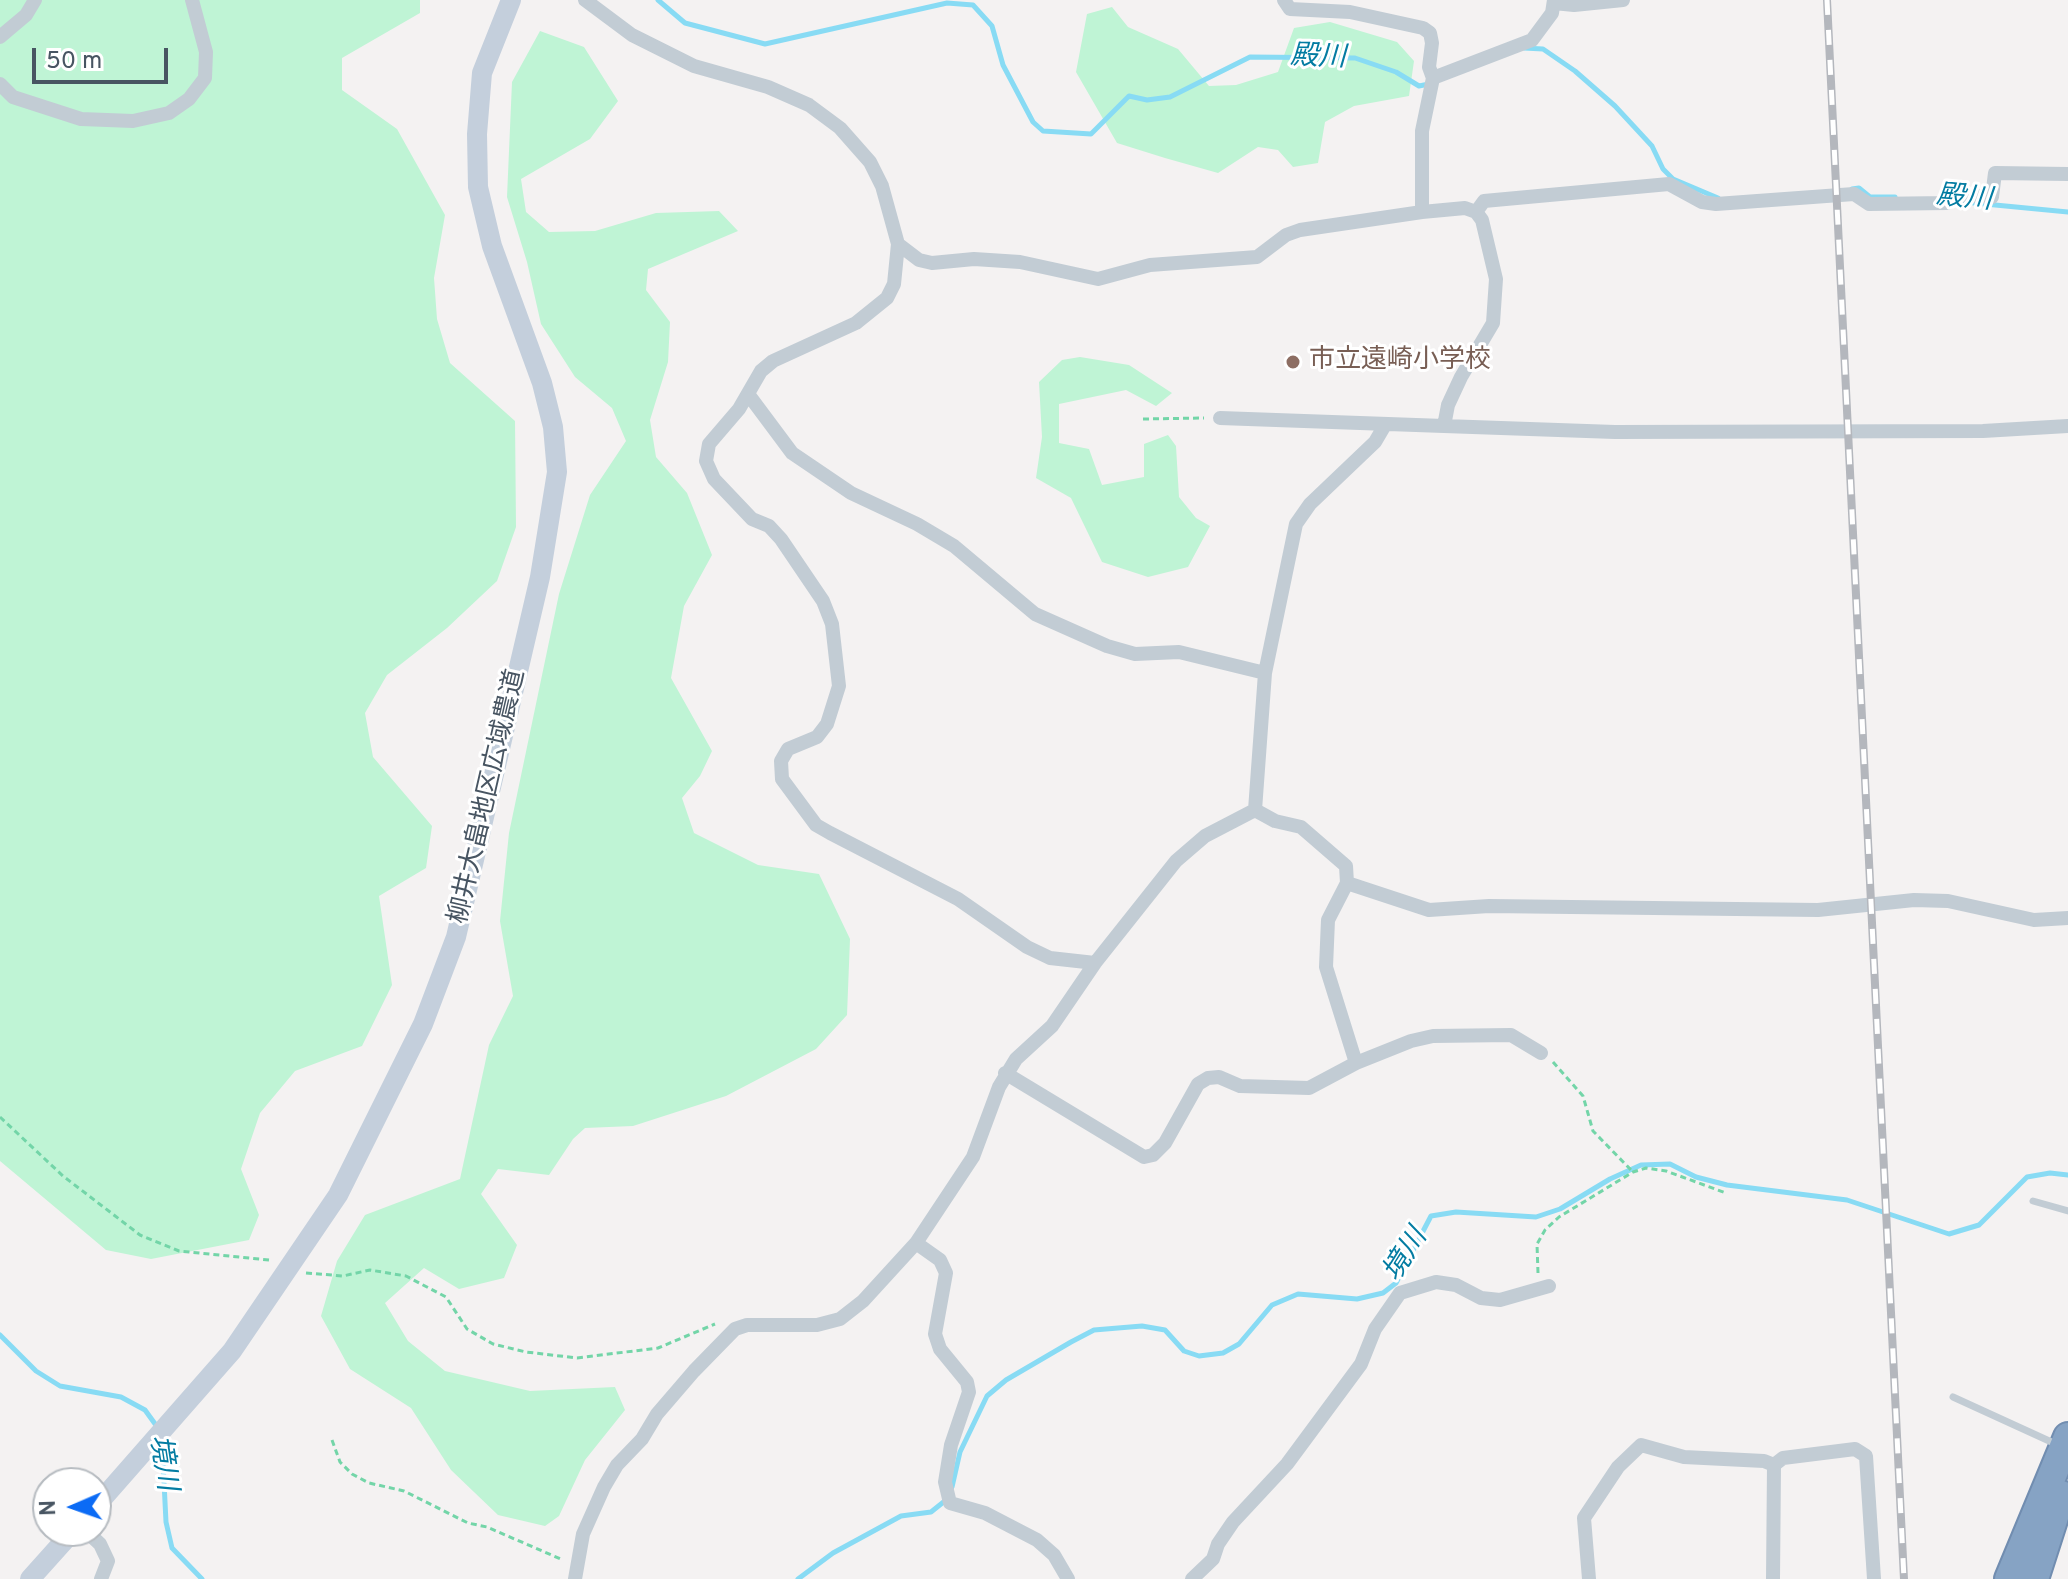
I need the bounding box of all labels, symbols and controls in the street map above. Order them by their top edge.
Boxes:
scale bar [36,32,172,82]
water label: 殿川 [1289,41,1347,77]
text: 50 m [46,47,102,77]
water label: 殿川 [1935,181,1993,219]
place label: 市立遠崎小学校 [1309,346,1491,378]
marker: 市立遠崎小学校 [1284,353,1302,371]
street label: 柳井大畠地区広域農道 [445,667,533,927]
water label: 境川 [1378,1223,1436,1289]
water label: 境川 [140,1433,182,1493]
north arrow [32,1467,112,1547]
text: N [36,1499,63,1516]

